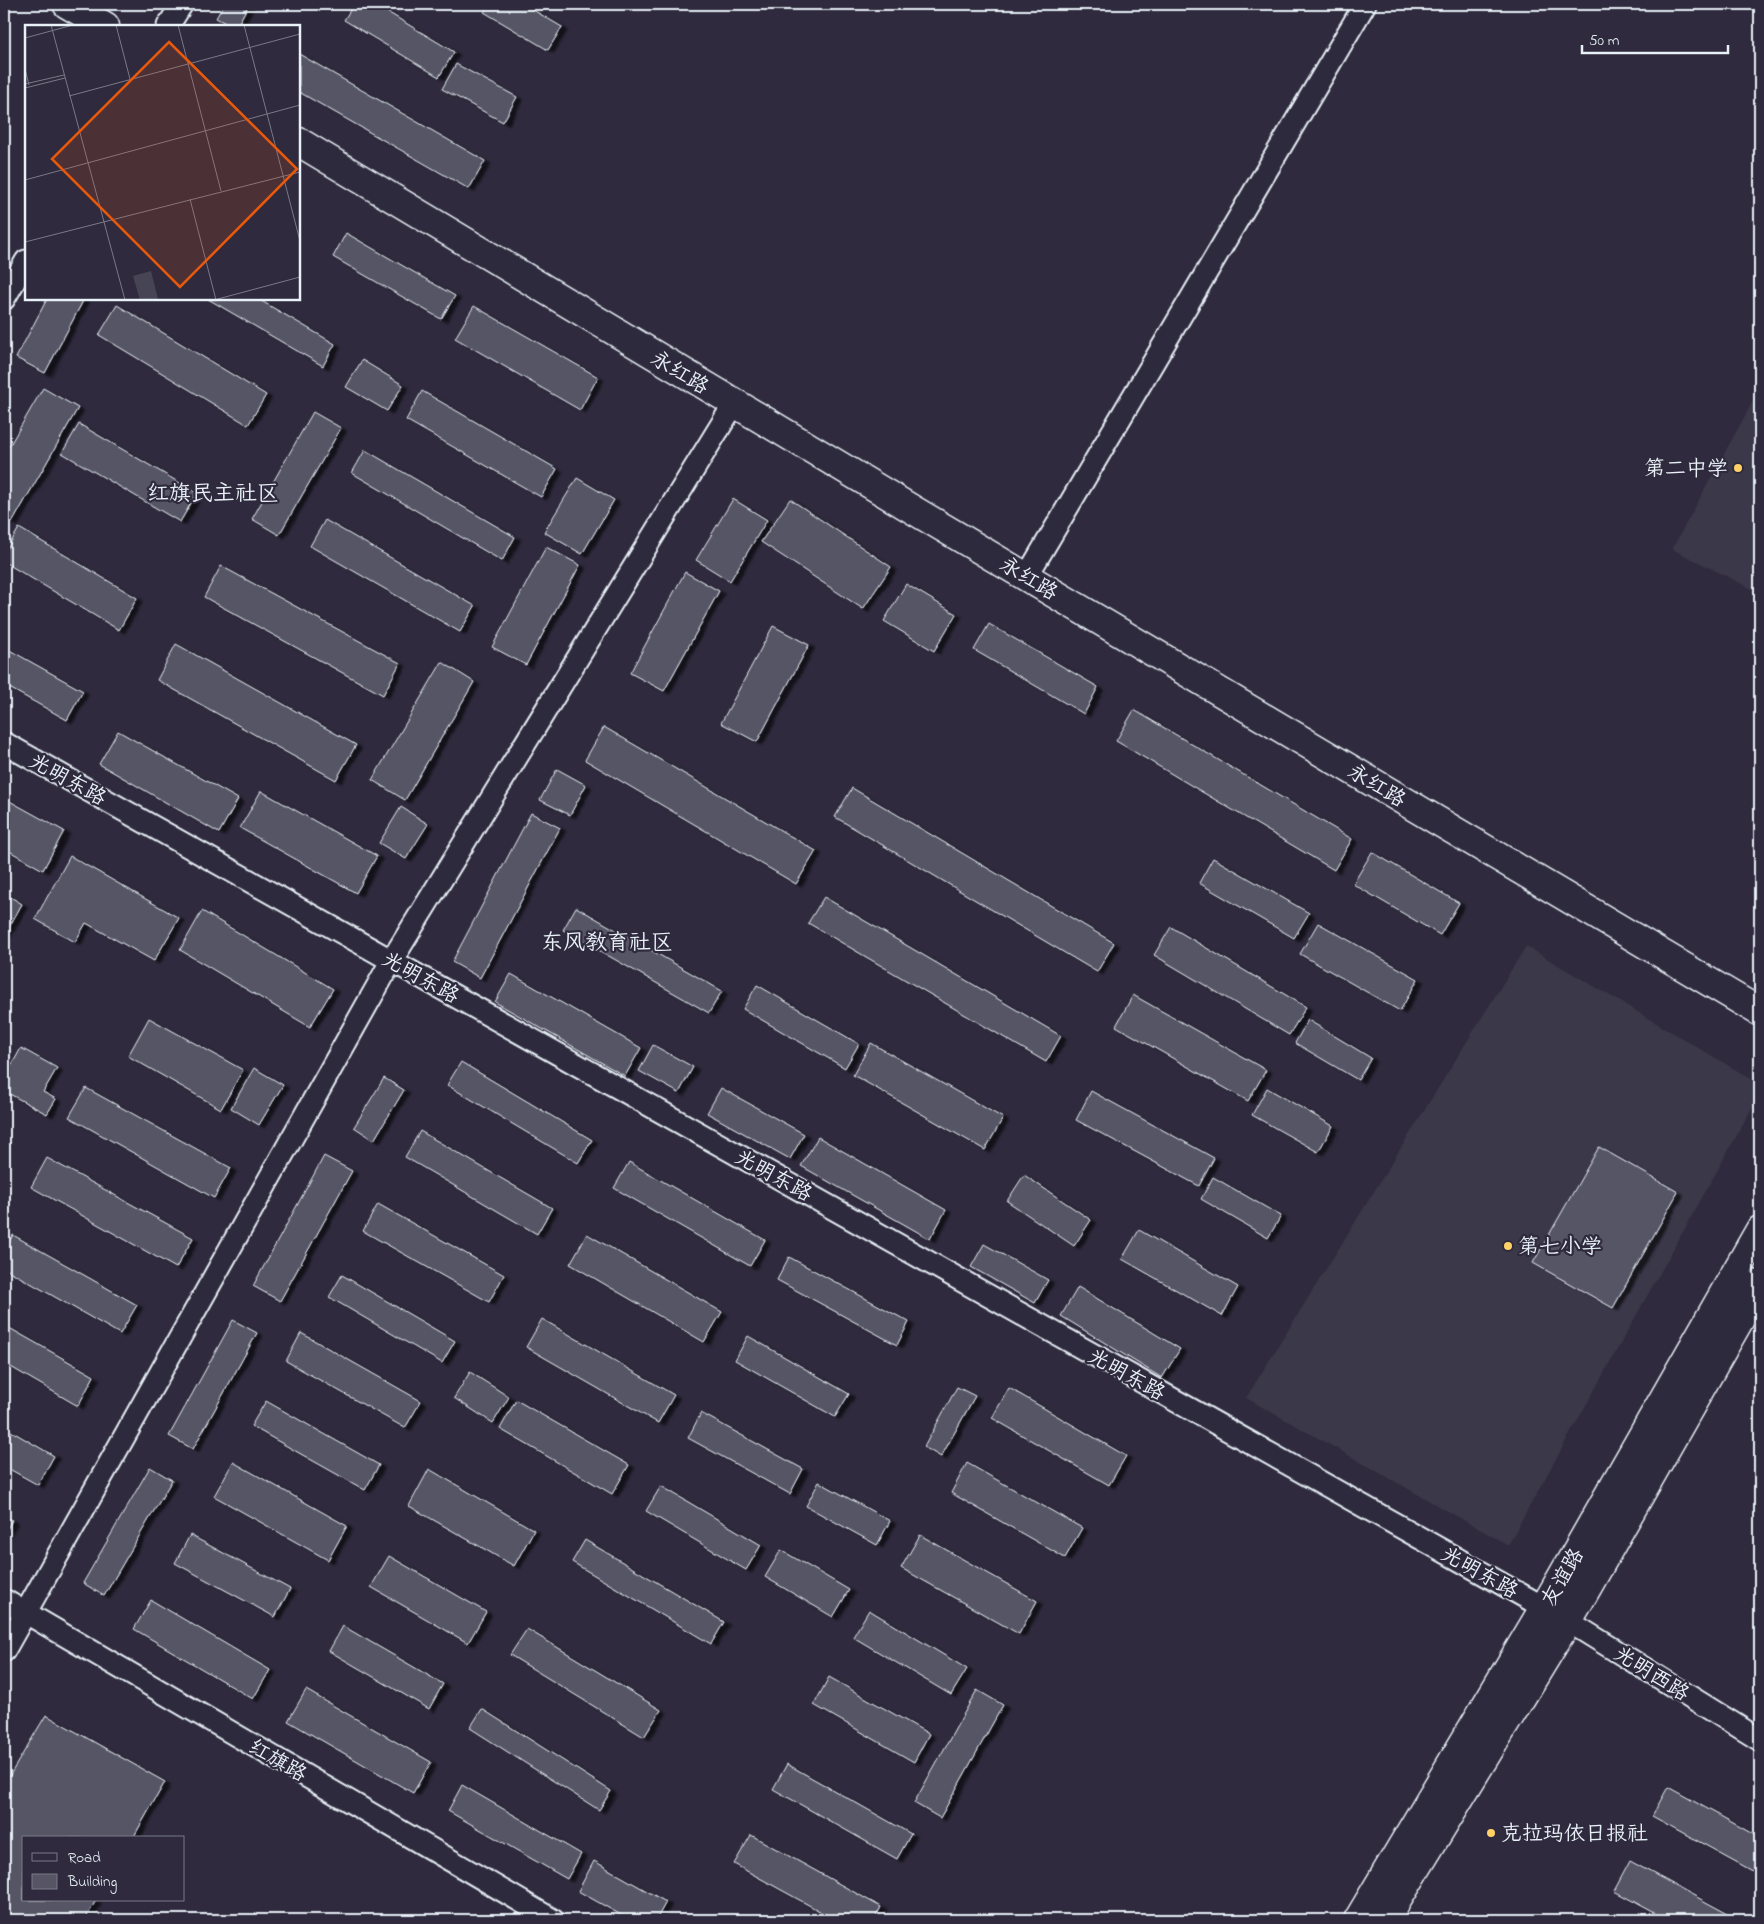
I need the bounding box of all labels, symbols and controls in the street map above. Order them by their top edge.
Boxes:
scale bar [1582,22,1728,54]
inset map [25,25,300,300]
text: 50 m [1589,30,1620,52]
street label: 永红路 [644,345,714,403]
place label: 第二中学 [1644,455,1728,485]
marker: 第二中学 [1732,462,1744,474]
district label: 红旗民主社区 [147,479,279,511]
street label: 永红路 [993,551,1063,609]
street label: 光明东路 [23,747,111,814]
street label: 永红路 [1341,758,1411,816]
district label: 东风教育社区 [541,928,673,960]
street label: 光明东路 [376,945,464,1012]
street label: 光明东路 [729,1143,817,1210]
place label: 第七小学 [1518,1233,1602,1263]
marker: 第七小学 [1502,1240,1514,1252]
street label: 光明东路 [1082,1342,1170,1409]
street label: 光明东路 [1435,1540,1523,1607]
street label: 友谊路 [1535,1543,1592,1613]
street label: 光明西路 [1607,1640,1695,1710]
street label: 红旗路 [242,1733,312,1790]
place label: 克拉玛依日报社 [1501,1820,1648,1850]
marker: 克拉玛依日报社 [1485,1827,1497,1839]
legend [22,1836,185,1902]
text: Road [68,1847,101,1869]
text: Building [67,1871,117,1894]

